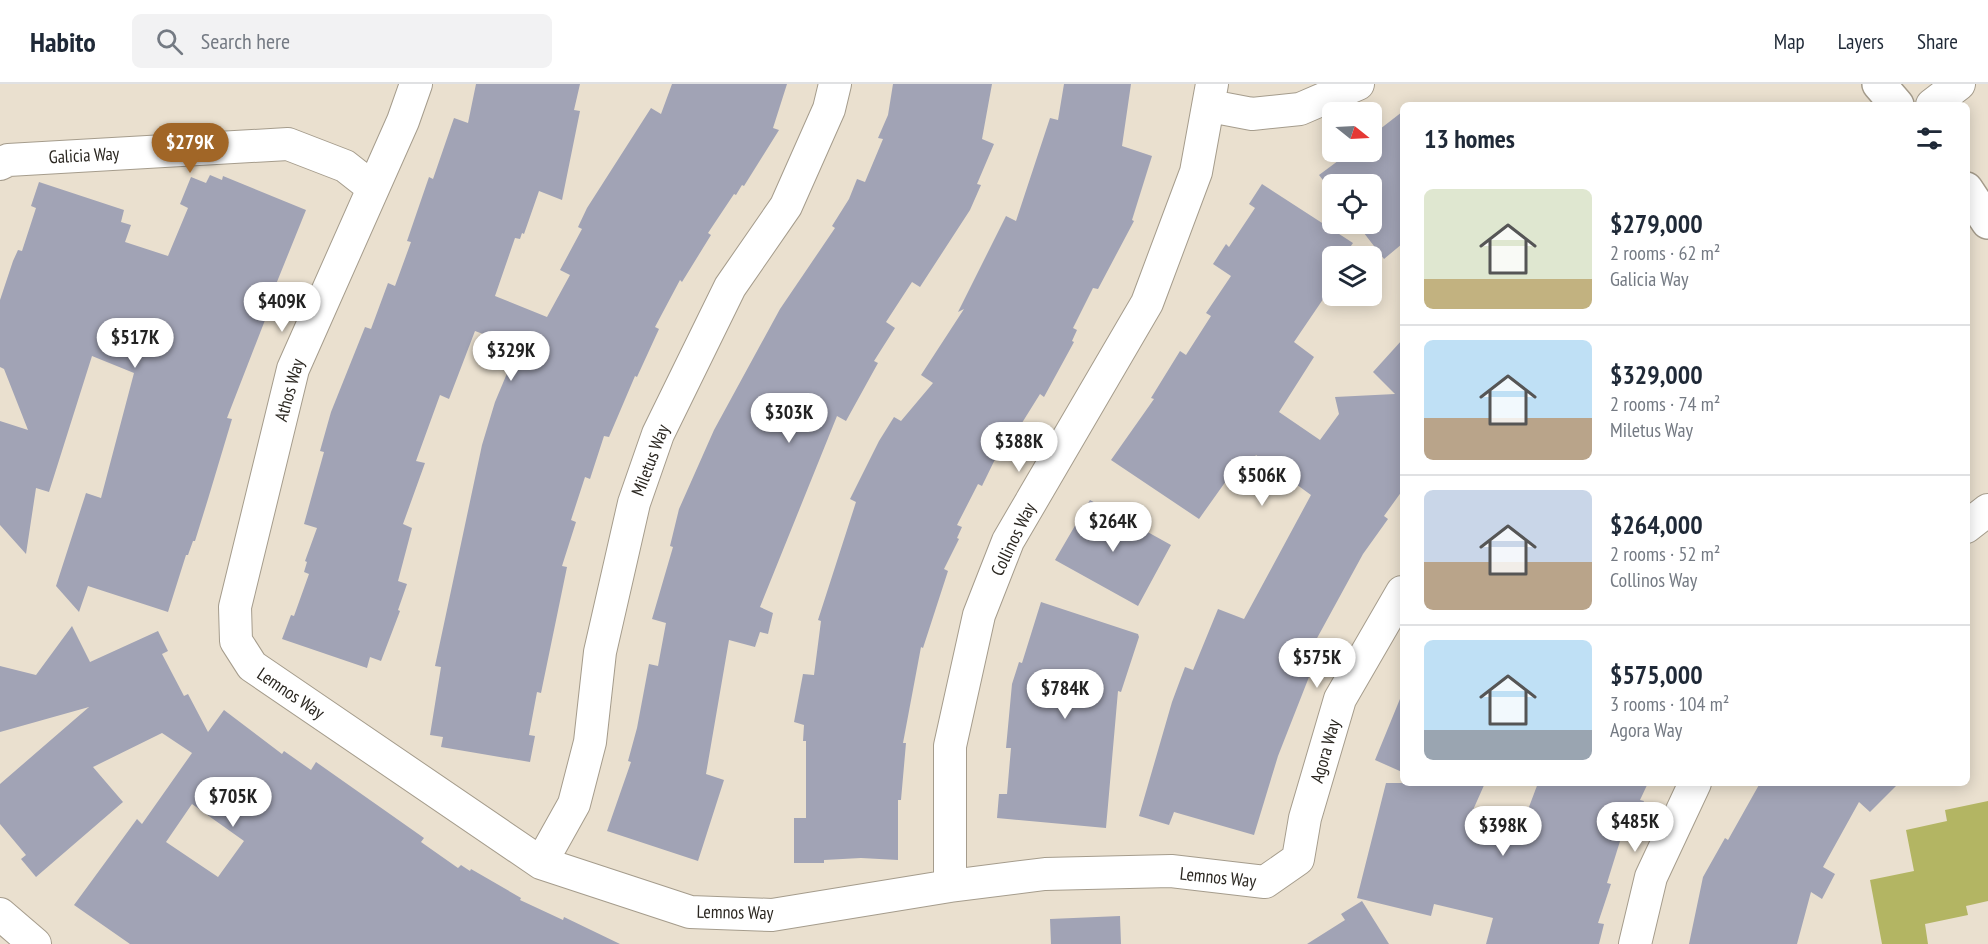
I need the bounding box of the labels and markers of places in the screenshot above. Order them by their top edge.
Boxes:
pin: $279K [148,123,232,174]
pin: $409K [240,282,324,333]
pin: $517K [93,318,177,369]
pin: $329K [469,331,553,382]
pin: $303K [747,393,831,444]
pin: $388K [977,422,1061,473]
pin: $506K [1220,456,1304,507]
pin: $264K [1071,502,1155,553]
pin: $575K [1275,638,1359,689]
pin: $784K [1023,669,1107,720]
pin: $705K [191,777,275,828]
pin: $485K [1593,802,1677,853]
pin: $398K [1461,806,1545,857]

